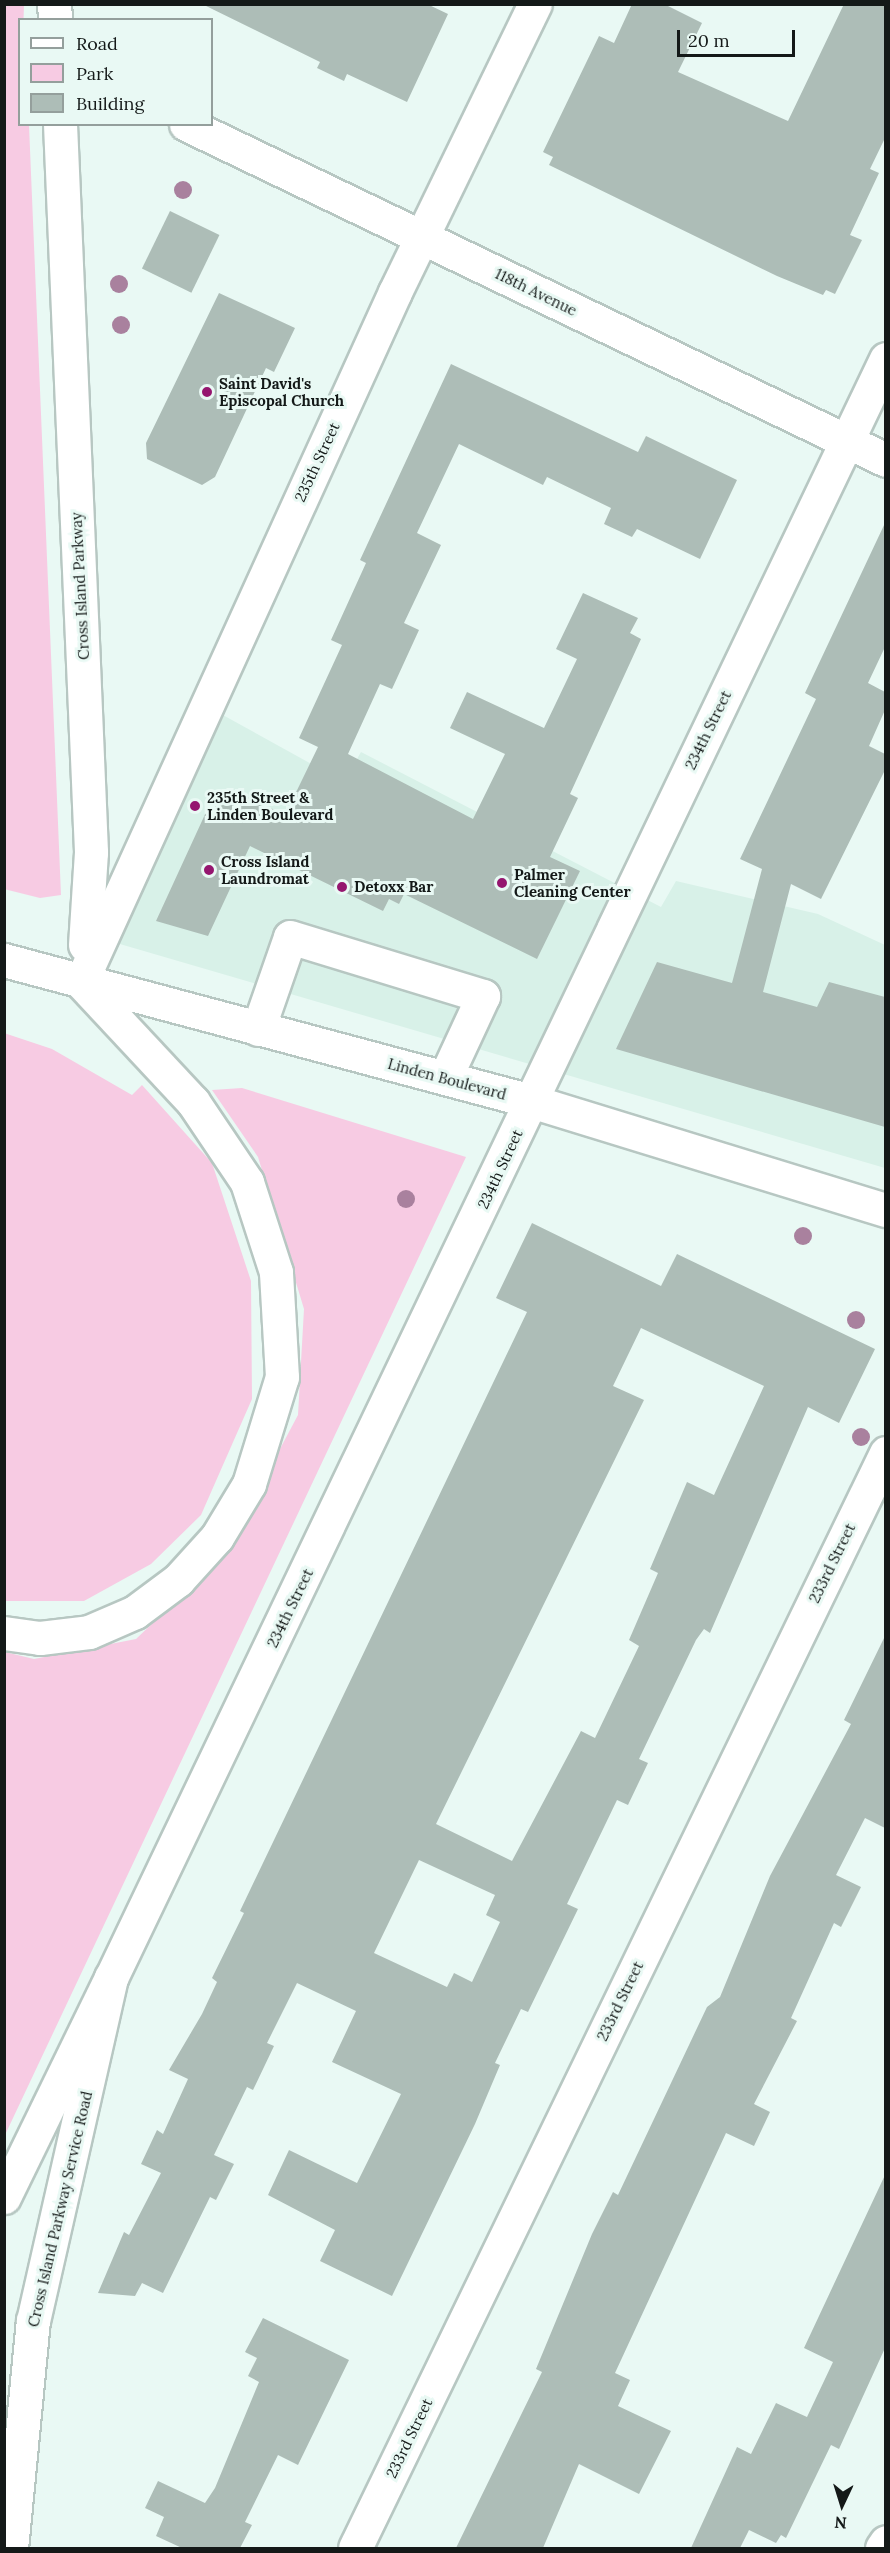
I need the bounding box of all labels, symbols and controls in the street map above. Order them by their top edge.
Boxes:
legend [18,18,213,126]
scale bar [680,18,798,56]
text: 20 m [688,29,730,52]
text: Road [76,32,118,55]
text: Park [76,62,113,85]
text: Building [76,92,144,115]
street label: 118th Avenue [492,264,580,320]
place label: Saint David's Episcopal Church [219,374,344,409]
marker: Saint David's Episcopal Church [200,385,214,399]
street label: 235th Street [291,419,343,505]
street label: Cross Island Parkway [67,512,93,660]
street label: 234th Street [681,688,735,772]
place label: 235th Street & Linden Boulevard [207,788,333,823]
marker: 235th Street & Linden Boulevard [188,799,202,813]
place label: Cross Island Laundromat [221,852,309,887]
marker: Cross Island Laundromat [202,863,216,877]
place label: Palmer Cleaning Center [514,865,631,900]
marker: Palmer Cleaning Center [495,876,509,890]
place label: Detoxx Bar [354,878,433,896]
marker: Detoxx Bar [335,880,349,894]
street label: Linden Boulevard [386,1055,508,1103]
street label: 234th Street [474,1126,526,1212]
street label: 233rd Street [805,1520,859,1606]
street label: 234th Street [263,1566,317,1650]
street label: 233rd Street [593,1958,647,2044]
street label: Cross Island Parkway Service Road [24,2089,96,2329]
street label: 233rd Street [382,2395,436,2481]
north arrow [812,2475,872,2535]
text: N [834,2513,848,2533]

